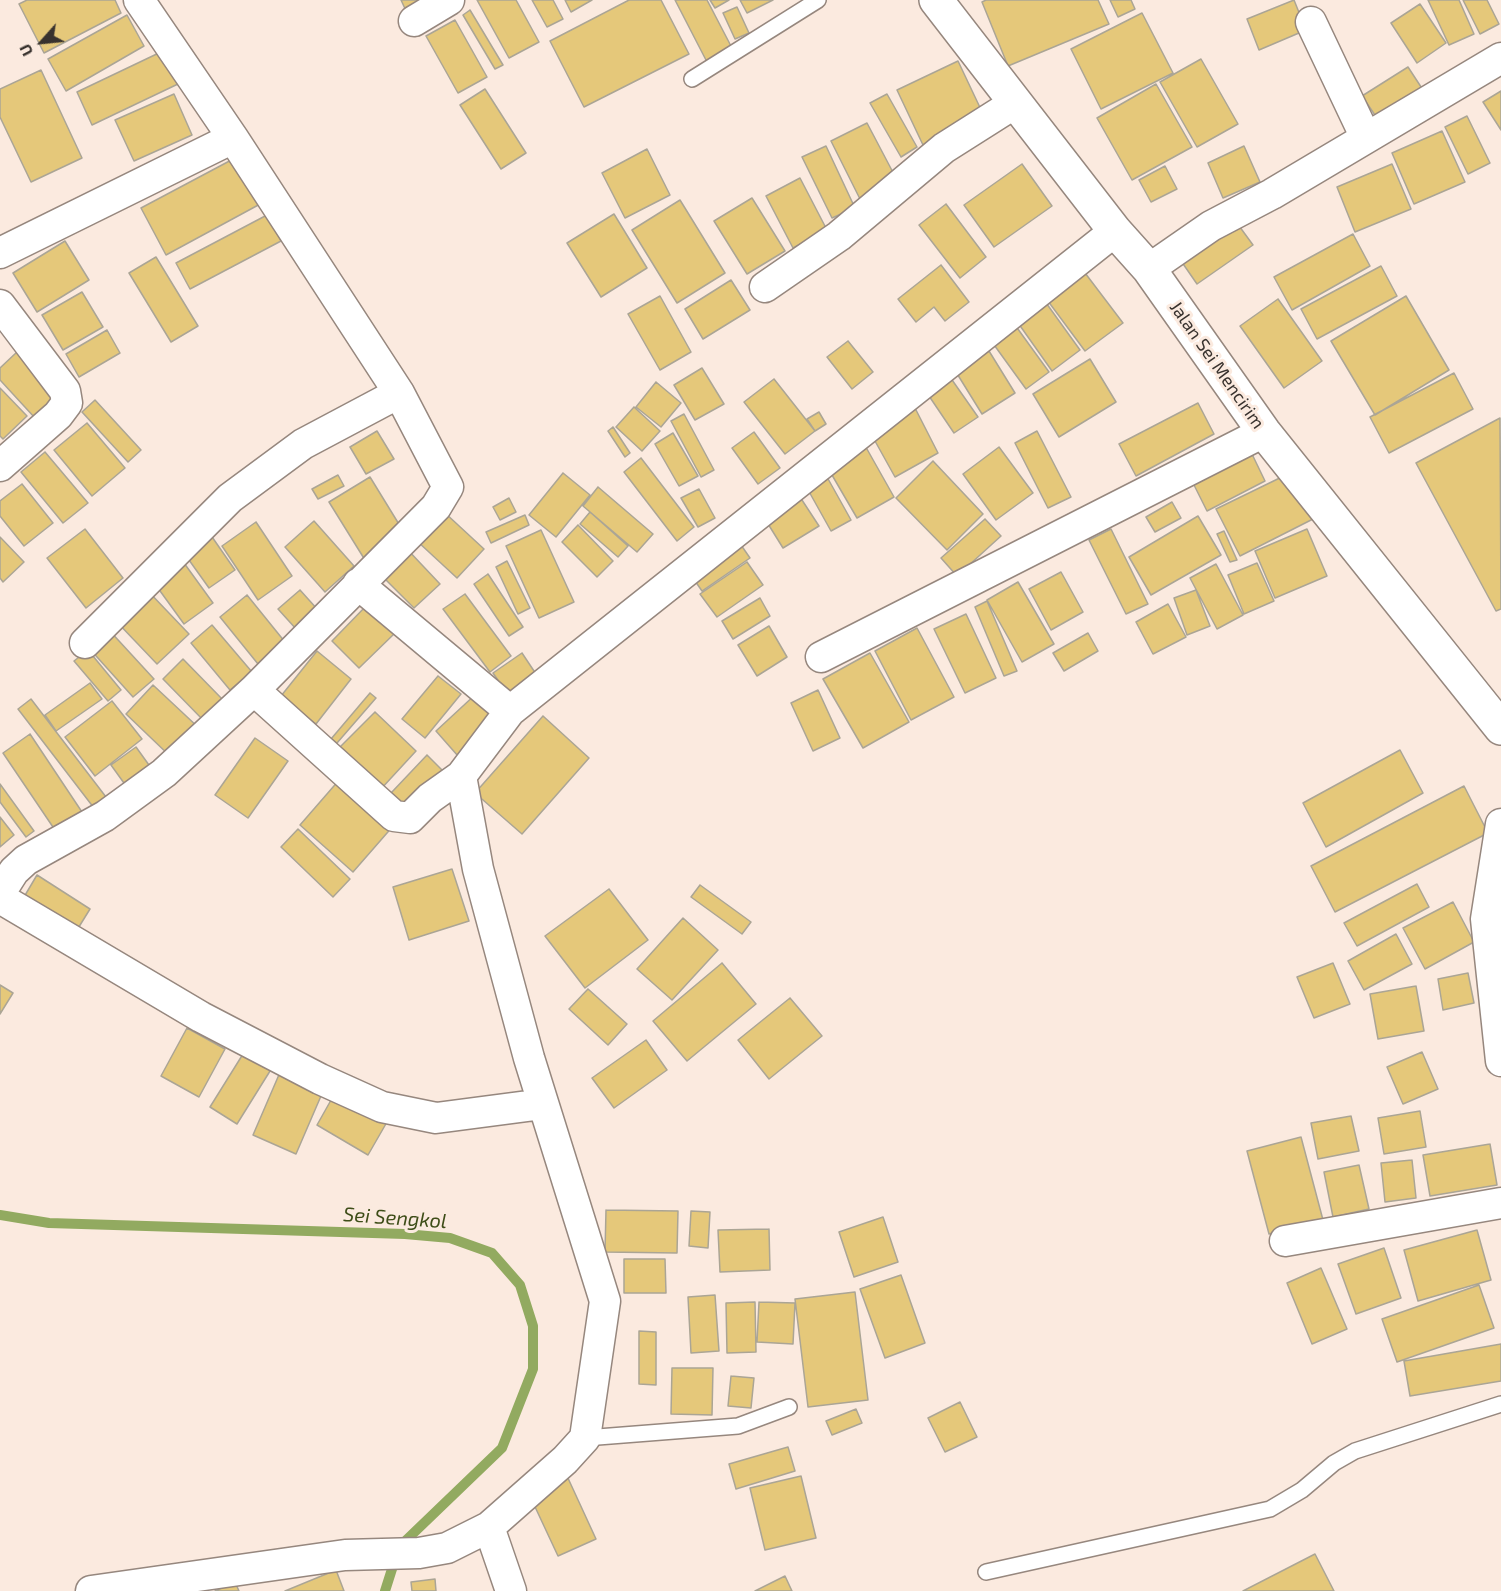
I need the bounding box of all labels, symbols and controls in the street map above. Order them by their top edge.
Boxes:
north arrow [12,12,72,72]
text: U [15,41,36,60]
street label: Jalan Sei Mencirim [1165,297,1269,433]
water label: Sei Sengkol [342,1202,448,1234]

